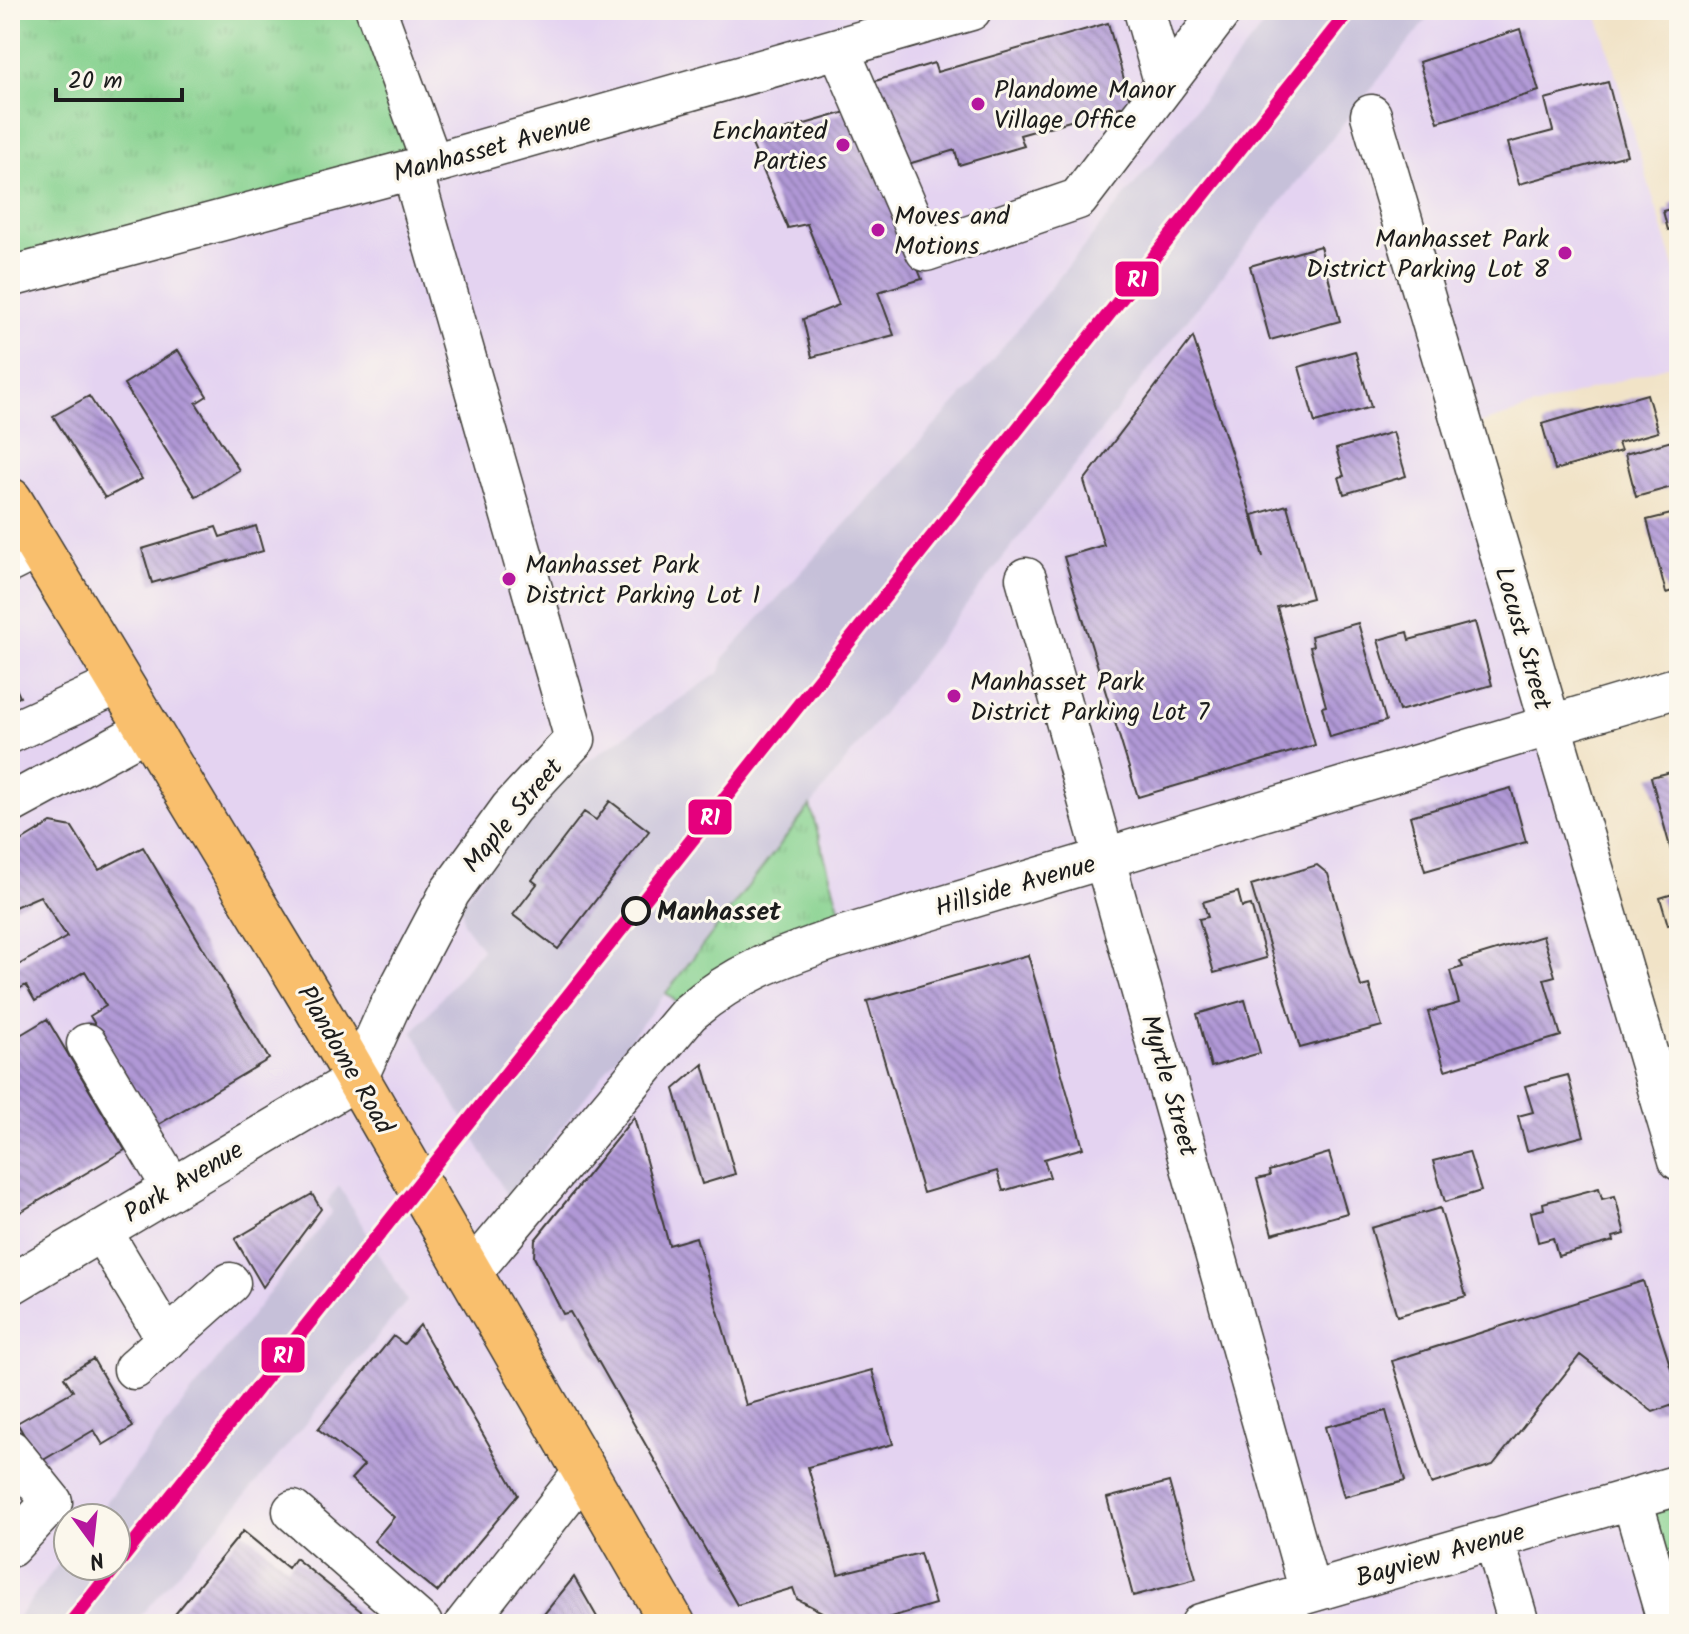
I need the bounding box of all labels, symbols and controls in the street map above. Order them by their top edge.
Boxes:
scale bar [56,52,182,102]
text: 20 m [68,62,123,101]
place label: Plandome Manor Village Office [994,70,1176,142]
marker: Plandome Manor Village Office [969,95,987,113]
street label: Manhasset Avenue [389,102,597,196]
place label: Enchanted Parties [712,111,828,183]
marker: Enchanted Parties [834,136,852,154]
place label: Moves and Motions [894,196,1011,268]
place label: Manhasset Park District Parking Lot 8 [1306,219,1550,291]
marker: Moves and Motions [869,221,887,239]
marker: Manhasset Park District Parking Lot 8 [1556,244,1574,262]
line badge: R1 [1114,260,1160,298]
text: R1 [1127,264,1147,299]
place label: Manhasset Park District Parking Lot 1 [525,545,761,617]
street label: Locust Street [1482,562,1563,716]
marker: Manhasset Park District Parking Lot 1 [500,570,518,588]
place label: Manhasset Park District Parking Lot 7 [970,662,1210,734]
marker: Manhasset Park District Parking Lot 7 [945,687,963,705]
street label: Maple Street [453,749,575,883]
line badge: R1 [687,798,733,836]
text: R1 [700,802,720,837]
street label: Hillside Avenue [930,844,1101,930]
place label: Manhasset [657,892,781,934]
marker: Manhasset [622,897,650,925]
street label: Plandome Road [285,978,405,1143]
street label: Myrtle Street [1128,1010,1209,1162]
street label: Park Avenue [116,1130,253,1235]
line badge: R1 [260,1336,306,1374]
text: R1 [273,1340,293,1375]
north arrow [52,1502,132,1582]
street label: Bayview Avenue [1351,1512,1530,1600]
text: N [85,1540,108,1578]

